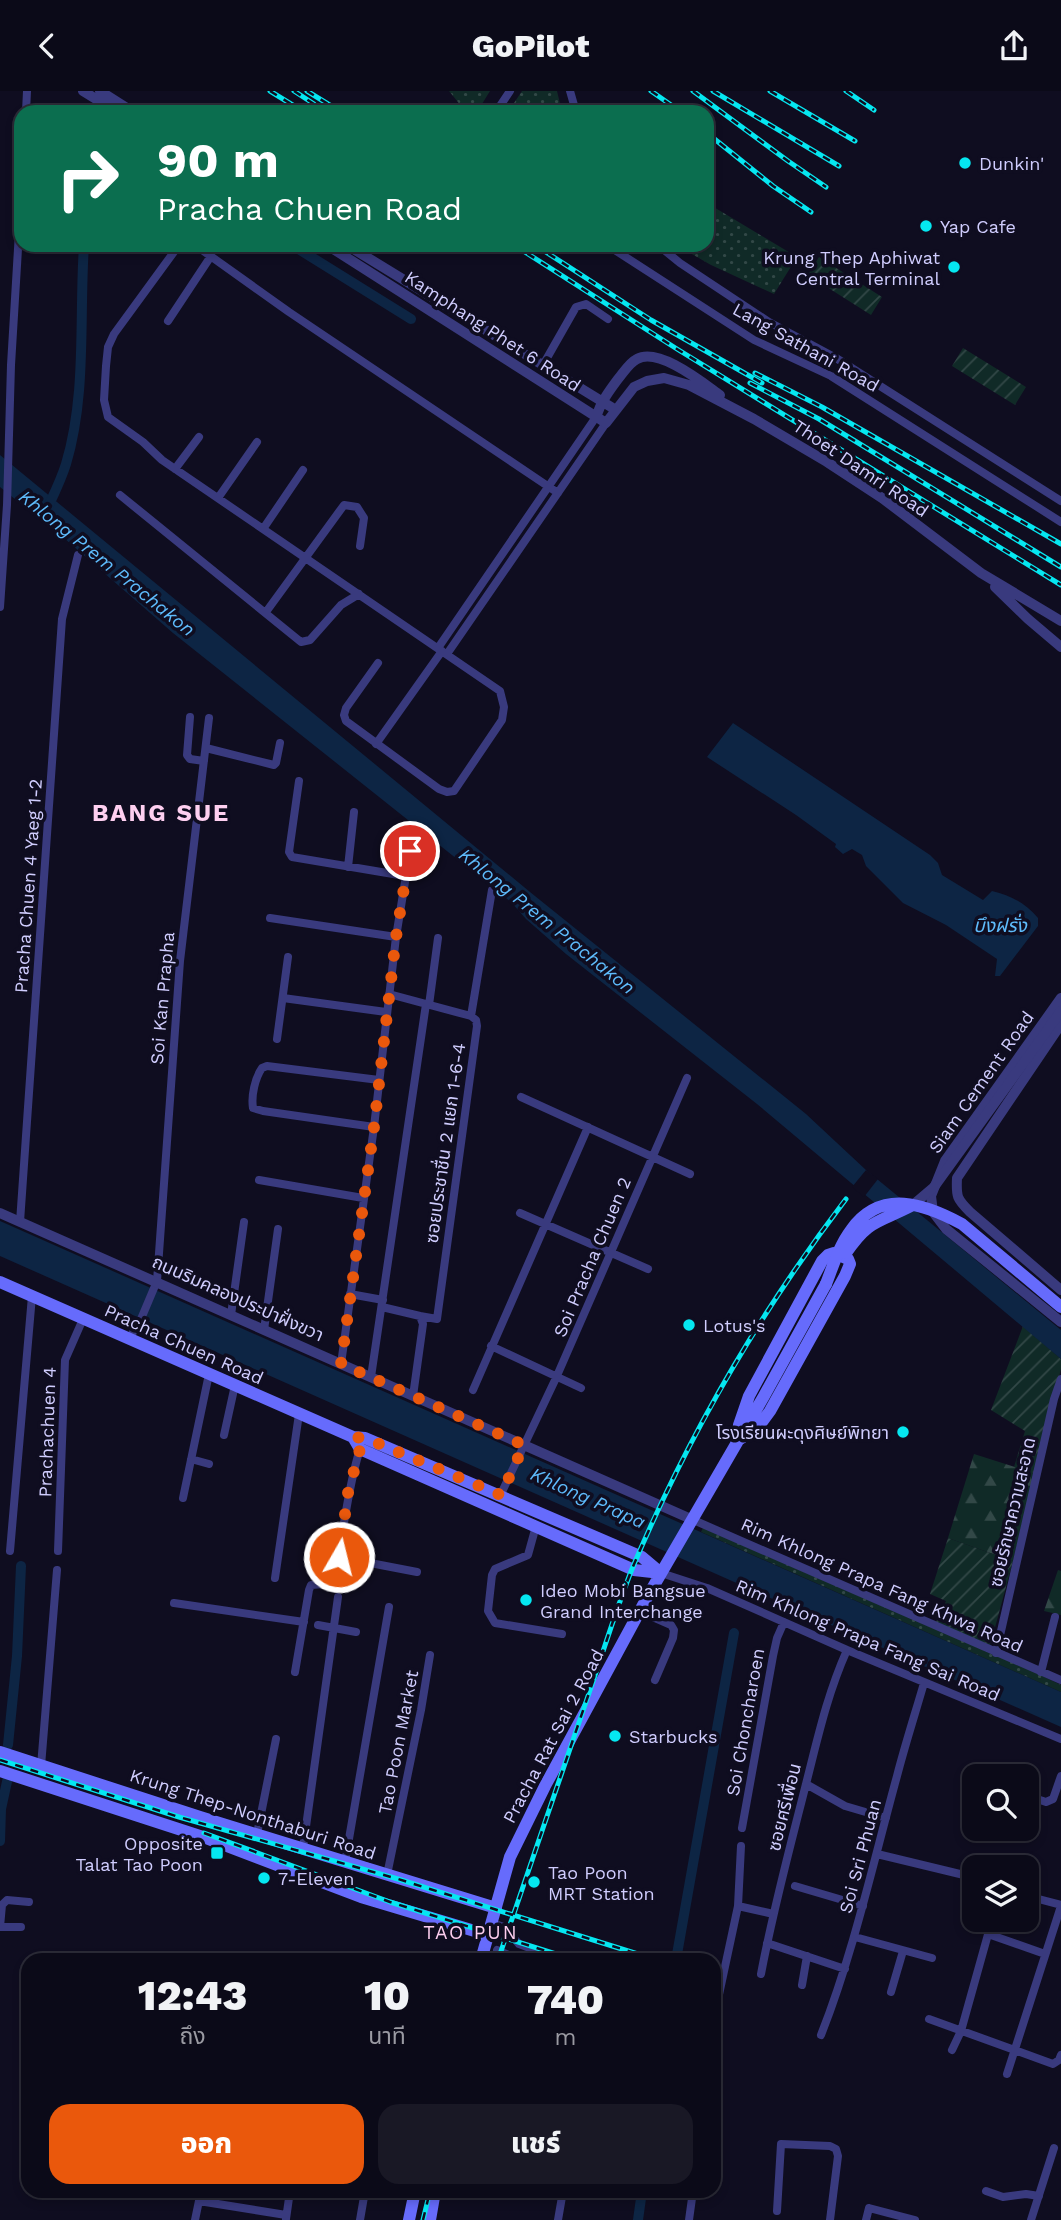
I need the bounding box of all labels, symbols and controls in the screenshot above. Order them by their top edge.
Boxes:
icon: back [28,27,66,65]
text: GoPilot [472,27,589,65]
icon: share [995,27,1033,65]
text: 90 m [157,131,279,189]
icon: right [42,133,133,224]
place label: Dunkin' [979,153,1044,174]
marker: Dunkin' [957,155,973,171]
text: Pracha Chuen Road [157,190,462,228]
place label: Yap Cafe [940,216,1016,237]
marker: Yap Cafe [918,218,934,234]
place label: Krung Thep Aphiwat Central Terminal [763,247,940,289]
marker: Krung Thep Aphiwat Central Terminal [946,259,962,275]
street label: Kamphang Phet 6 Road [401,266,585,396]
street label: Lang Sathani Road [729,298,883,396]
street label: Thoet Damri Road [789,415,933,521]
water label: Khlong Prem Prachakon [14,485,200,641]
street label: Pracha Chuen 4 Yaeg 1-2 [10,778,46,994]
district label: BANG SUE [92,799,230,827]
pin [380,821,440,881]
icon: arrive [391,832,429,870]
water label: Khlong Prem Prachakon [454,843,640,999]
water label: บึงฝรั่ง [973,913,1028,937]
street label: Soi Kan Prapha [146,931,178,1065]
street label: Siam Cement Road [924,1007,1038,1157]
street label: ซอยประชาชื่น 2 แยก 1-6-4 [419,1041,469,1244]
street label: Soi Pracha Chuen 2 [549,1174,635,1340]
street label: ถนนริมคลองประปาฝั่งขวา [149,1250,327,1345]
street label: Pracha Chuen Road [101,1300,267,1388]
place label: Lotus's [703,1315,766,1336]
marker: Lotus's [681,1317,697,1333]
street label: Prachachuen 4 [34,1366,60,1498]
place label: โรงเรียนผะดุงศิษย์พิทยา [716,1422,889,1444]
marker: โรงเรียนผะดุงศิษย์พิทยา [895,1424,911,1440]
street label: ซอยรักษาความสะอาด [985,1435,1039,1589]
water label: Khlong Prapa [527,1462,649,1534]
street label: Rim Khlong Prapa Fang Khwa Road [738,1513,1026,1657]
position arrow [302,1520,376,1594]
street label: Rim Khlong Prapa Fang Sai Road [733,1575,1003,1705]
place label: Ideo Mobi Bangsue Grand Interchange [540,1580,706,1622]
marker: Ideo Mobi Bangsue Grand Interchange [518,1592,534,1608]
street label: Pracha Rat Sai 2 Road [498,1645,608,1827]
street label: Soi Choncharoen [722,1647,768,1797]
street label: Tao Poon Market [374,1668,422,1816]
place label: Starbucks [629,1726,718,1747]
marker: Starbucks [607,1728,623,1744]
street label: ซอยศรีเพื่อน [761,1760,805,1853]
street label: Krung Thep-Nonthaburi Road [127,1764,379,1864]
map controls [962,1764,1039,1932]
button: search [962,1764,1039,1841]
street label: Soi Sri Phuan [835,1797,885,1915]
place label: Opposite Talat Tao Poon [75,1833,203,1875]
marker: Opposite Talat Tao Poon [209,1845,225,1861]
button: layers [962,1855,1039,1932]
place label: Tao Poon MRT Station [548,1862,655,1904]
place label: 7-Eleven [278,1868,354,1889]
marker: 7-Eleven [256,1870,272,1886]
marker: Tao Poon MRT Station [526,1874,542,1890]
district label: TAO PUN [423,1921,519,1944]
text: 12:43 [138,1971,247,2020]
text: 10 [364,1971,410,2020]
text: 740 [527,1975,604,2024]
text: ถึง [179,2023,206,2050]
text: นาที [368,2023,406,2050]
text: m [555,2024,576,2051]
button: ออก [49,2104,364,2184]
button: แชร์ [378,2104,693,2184]

